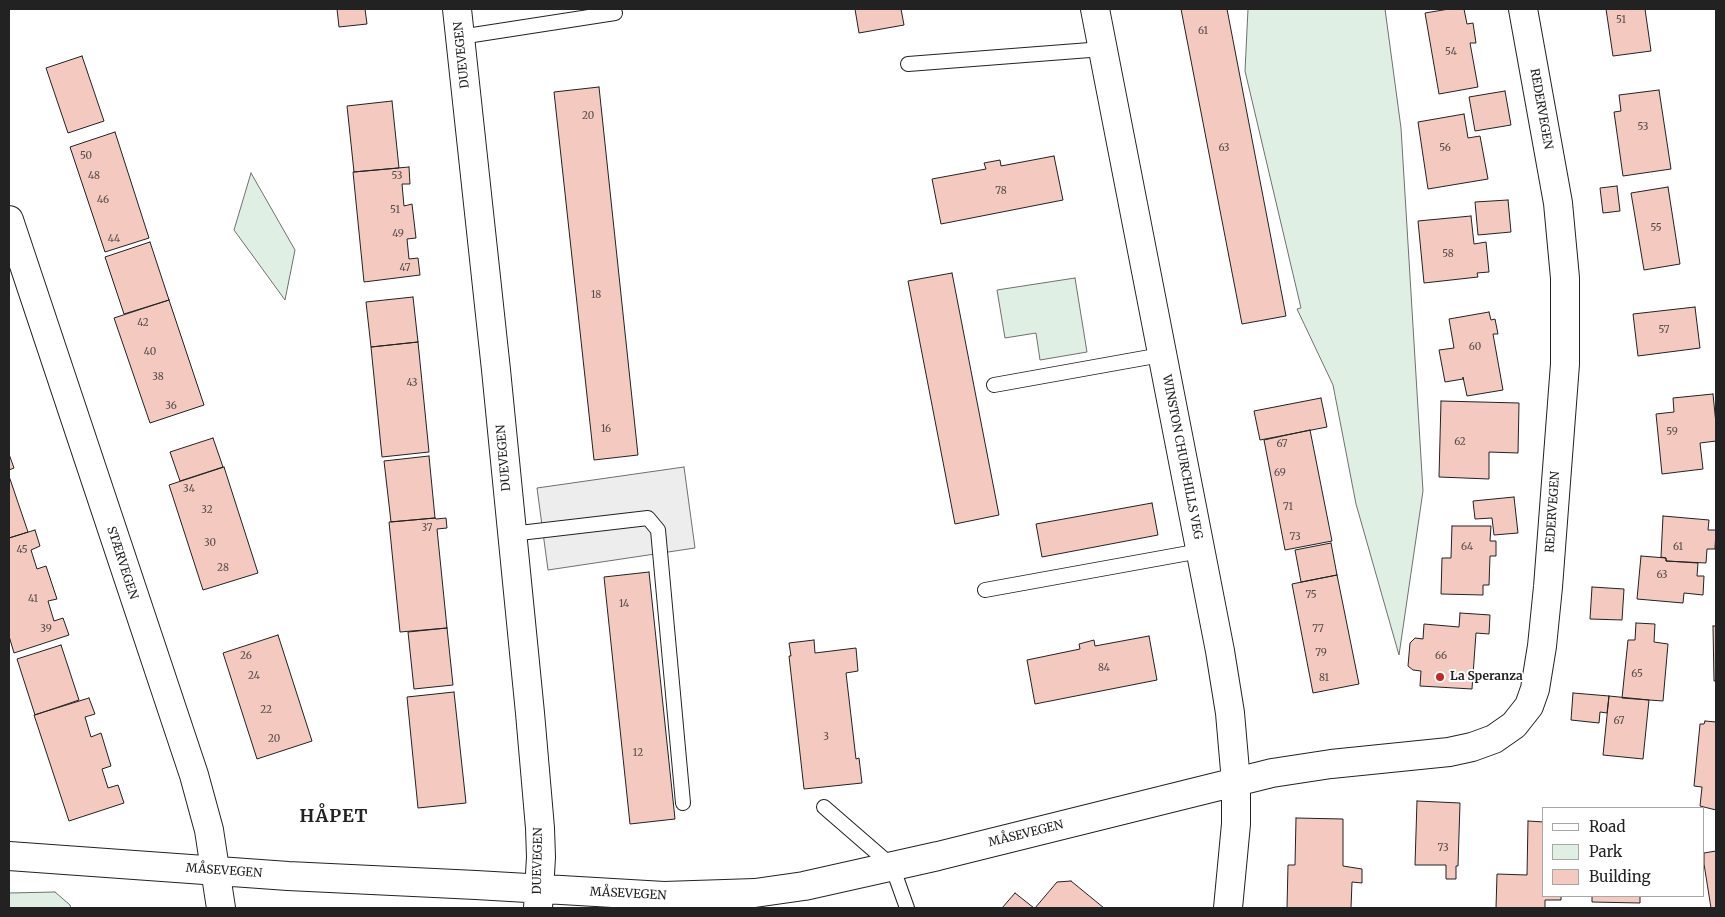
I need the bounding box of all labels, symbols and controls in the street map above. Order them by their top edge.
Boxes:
house number: 51 [1616,14,1626,26]
street label: DUEVEGEN [451,21,473,89]
house number: 61 [1198,25,1208,37]
house number: 54 [1445,46,1457,58]
street label: REDERVEGEN [1527,67,1555,151]
house number: 20 [582,110,594,122]
house number: 53 [1637,121,1649,133]
house number: 63 [1218,142,1230,154]
house number: 56 [1439,142,1451,154]
house number: 50 [80,150,92,162]
house number: 48 [88,170,100,182]
house number: 53 [391,170,403,182]
house number: 78 [995,185,1007,197]
house number: 46 [97,194,109,206]
house number: 51 [390,204,400,216]
house number: 55 [1650,222,1662,234]
house number: 49 [392,228,404,240]
house number: 44 [108,233,120,245]
house number: 58 [1442,248,1454,260]
house number: 47 [400,262,410,274]
house number: 18 [591,289,601,301]
house number: 42 [137,317,149,329]
house number: 57 [1658,324,1670,336]
house number: 60 [1469,341,1481,353]
house number: 40 [144,346,156,358]
house number: 38 [152,371,164,383]
street label: WINSTON CHURCHILLS VEG [1159,373,1205,541]
house number: 43 [406,377,418,389]
house number: 36 [165,400,177,412]
house number: 16 [601,423,611,435]
street label: DUEVEGEN [494,424,514,492]
house number: 59 [1666,426,1678,438]
house number: 62 [1454,436,1466,448]
house number: 67 [1277,438,1287,450]
house number: 69 [1274,467,1286,479]
street label: REDERVEGEN [1543,471,1563,553]
house number: 34 [183,483,195,495]
house number: 71 [1283,501,1293,513]
house number: 32 [201,504,213,516]
house number: 37 [421,522,433,534]
street label: STÆRVEGEN [103,525,141,601]
house number: 73 [1289,531,1301,543]
house number: 30 [204,537,216,549]
house number: 64 [1461,541,1473,553]
house number: 61 [1673,541,1683,553]
house number: 45 [16,544,28,556]
house number: 28 [217,562,229,574]
house number: 63 [1656,569,1668,581]
house number: 75 [1305,589,1317,601]
house number: 41 [28,593,38,605]
house number: 14 [619,598,629,610]
house number: 39 [40,623,52,635]
house number: 77 [1312,623,1324,635]
house number: 79 [1315,647,1327,659]
house number: 26 [240,650,252,662]
house number: 66 [1435,650,1447,662]
house number: 84 [1098,662,1110,674]
house number: 65 [1631,668,1643,680]
house number: 24 [248,670,260,682]
place label: La Speranza [1450,670,1523,684]
marker: La Speranza [1434,671,1446,683]
house number: 81 [1319,672,1329,684]
house number: 22 [260,704,272,716]
house number: 67 [1614,715,1624,727]
house number: 3 [823,731,829,743]
house number: 20 [268,733,280,745]
house number: 12 [633,747,643,759]
district label: HÅPET [299,806,369,828]
legend [1542,807,1705,897]
text: Road [1589,817,1625,836]
street label: MÅSEVEGEN [987,818,1065,850]
street label: DUEVEGEN [530,827,546,895]
house number: 73 [1437,842,1449,854]
text: Park [1589,842,1622,861]
street label: MÅSEVEGEN [185,861,263,881]
text: Building [1589,867,1651,886]
street label: MÅSEVEGEN [589,885,667,903]

